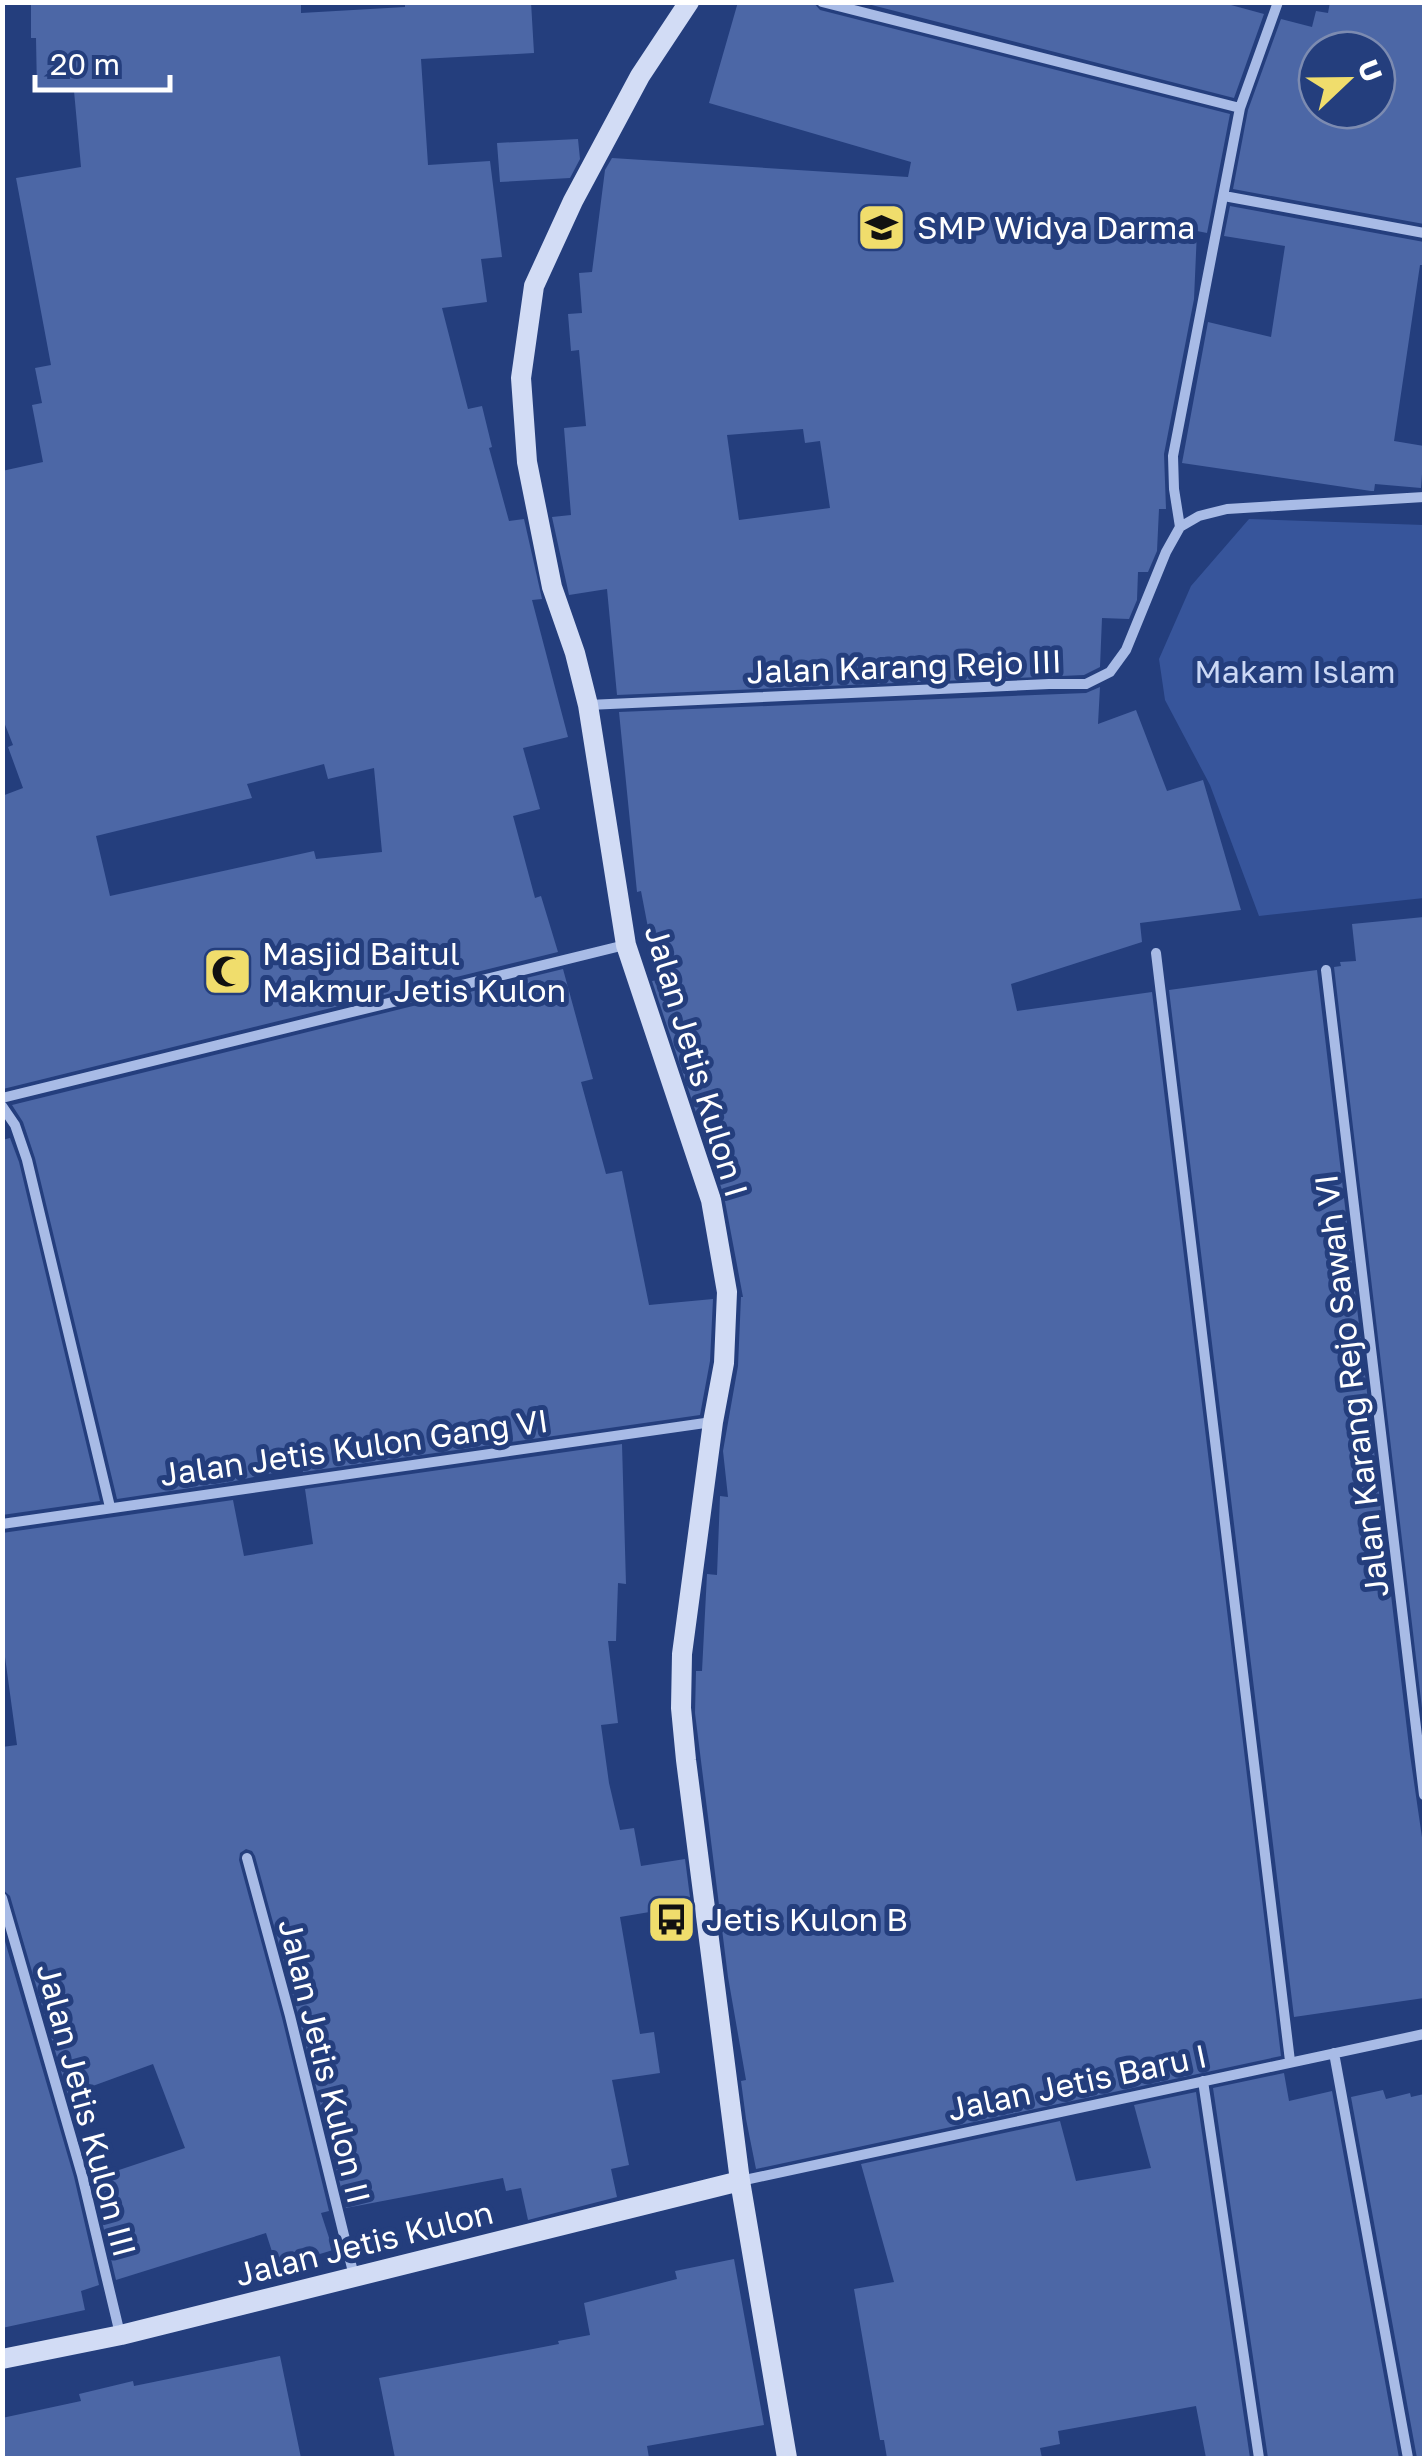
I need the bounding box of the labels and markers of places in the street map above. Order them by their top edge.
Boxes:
school or university icon: SMP Widya Darma [856,201,908,253]
place label: SMP Widya Darma [917,208,1195,246]
place label: Masjid Baitul Makmur Jetis Kulon [262,934,566,1009]
mosque icon: Masjid Baitul Makmur Jetis Kulon [201,945,253,997]
bus stop icon: Jetis Kulon B [645,1893,697,1945]
place label: Jetis Kulon B [706,1900,908,1938]

